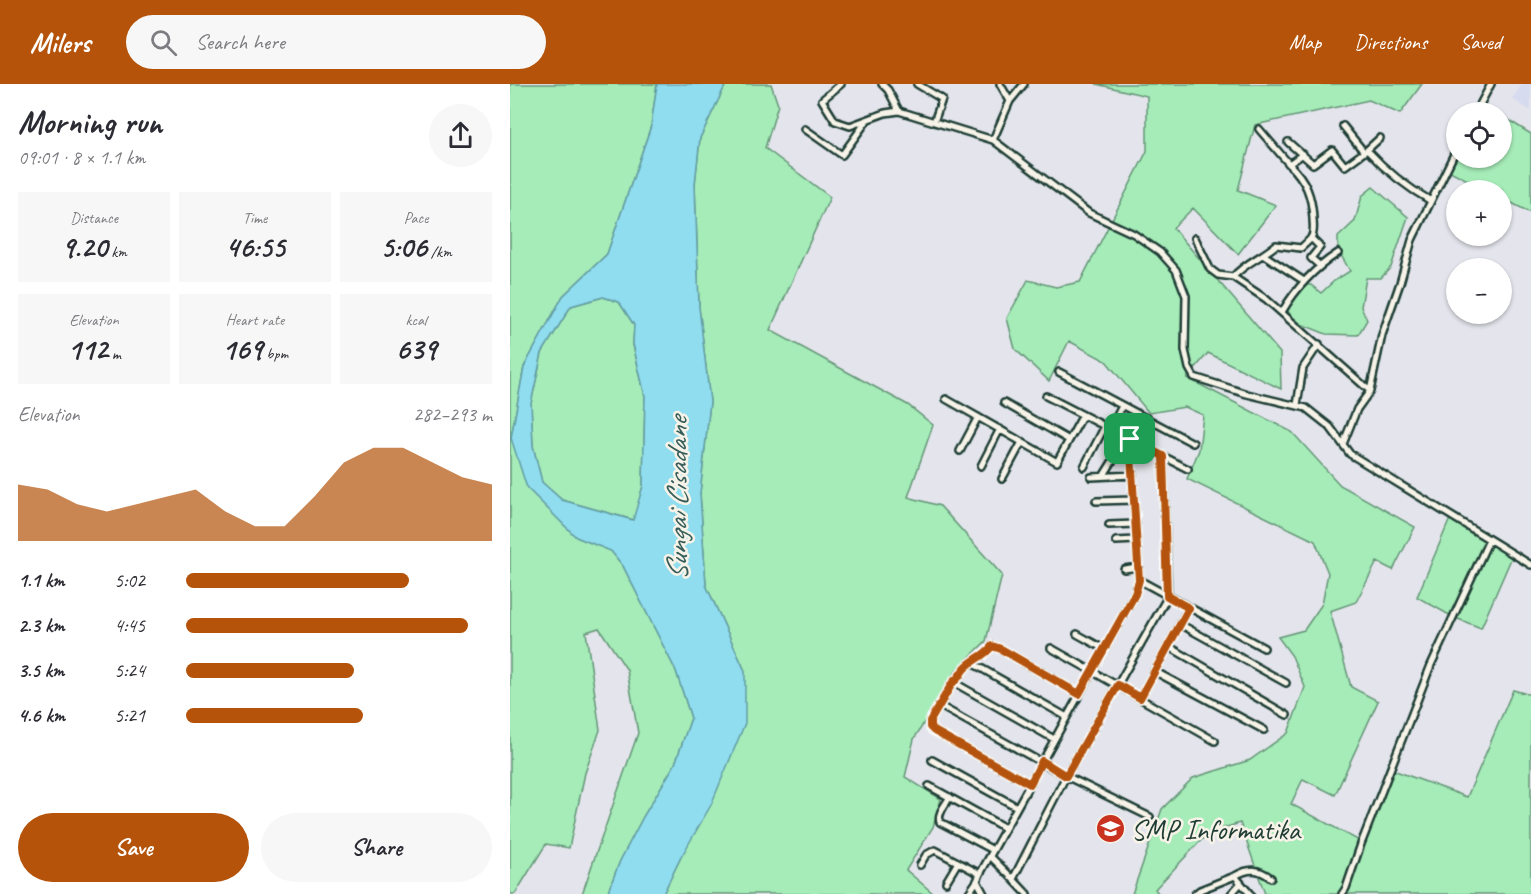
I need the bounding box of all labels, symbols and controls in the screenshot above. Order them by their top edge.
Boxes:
search box [126,15,546,69]
text: Milers [30,25,90,60]
icon: search [147,26,180,59]
text: Search here [195,28,285,56]
text: Map [1289,29,1321,55]
text: Directions [1354,29,1427,55]
text: Saved [1460,29,1501,55]
text: Morning run [18,101,162,143]
map controls [1446,102,1512,324]
button: locate [1446,102,1512,168]
button: share [429,104,492,167]
text: 09:01 · 8 × 1.1 km [18,145,145,170]
button: + [1446,180,1512,246]
text: Distance [70,208,118,228]
text: Time [243,208,267,228]
text: Pace [404,208,428,228]
text: 9.20 [61,228,107,266]
text: 46:55 [225,228,285,266]
text: 5:06 [380,228,427,266]
text: km [107,242,127,262]
text: /km [427,242,452,262]
button: − [1446,258,1512,324]
text: Elevation [69,310,119,330]
text: Heart rate [226,310,284,330]
text: kcal [405,310,427,330]
text: 112 [67,330,108,368]
text: 169 [222,330,262,368]
text: 639 [396,330,436,368]
text: m [108,344,121,364]
text: bpm [262,344,288,364]
text: Elevation [18,402,80,427]
text: 282–293 m [413,402,492,427]
water label: Sungai Cisadane [658,413,696,581]
pin [1104,413,1155,464]
icon: arrive [1113,422,1146,455]
text: 1.1 km [18,568,65,593]
text: 5:02 [114,568,145,593]
text: 2.3 km [18,613,65,638]
text: 4:45 [114,613,145,638]
text: 3.5 km [18,658,64,683]
text: 5:24 [114,658,145,683]
text: 4.6 km [18,703,65,728]
text: 5:21 [114,703,145,728]
place label: SMP Informatika [1131,812,1302,847]
button: Save [18,813,249,882]
button: Share [261,813,492,882]
school or university icon: SMP Informatika [1094,813,1126,845]

